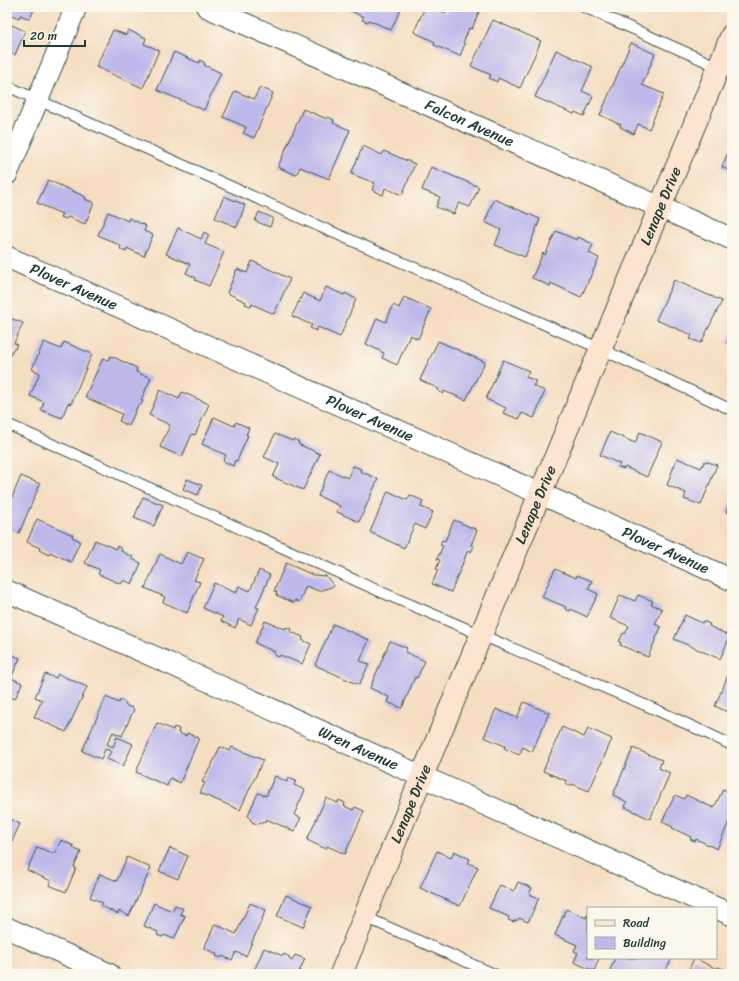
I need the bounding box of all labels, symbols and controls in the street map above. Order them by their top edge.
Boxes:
scale bar [24,22,85,48]
text: 20 m [30,25,57,47]
street label: Falcon Avenue [421,92,519,154]
street label: Lenape Drive [632,162,689,249]
street label: Plover Avenue [26,256,122,318]
street label: Plover Avenue [322,387,418,449]
street label: Lenape Drive [507,461,564,548]
street label: Plover Avenue [618,519,714,581]
street label: Wren Avenue [314,719,403,778]
street label: Lenape Drive [383,760,439,847]
legend [587,907,717,959]
text: Road [623,912,650,934]
text: Building [623,932,666,954]

